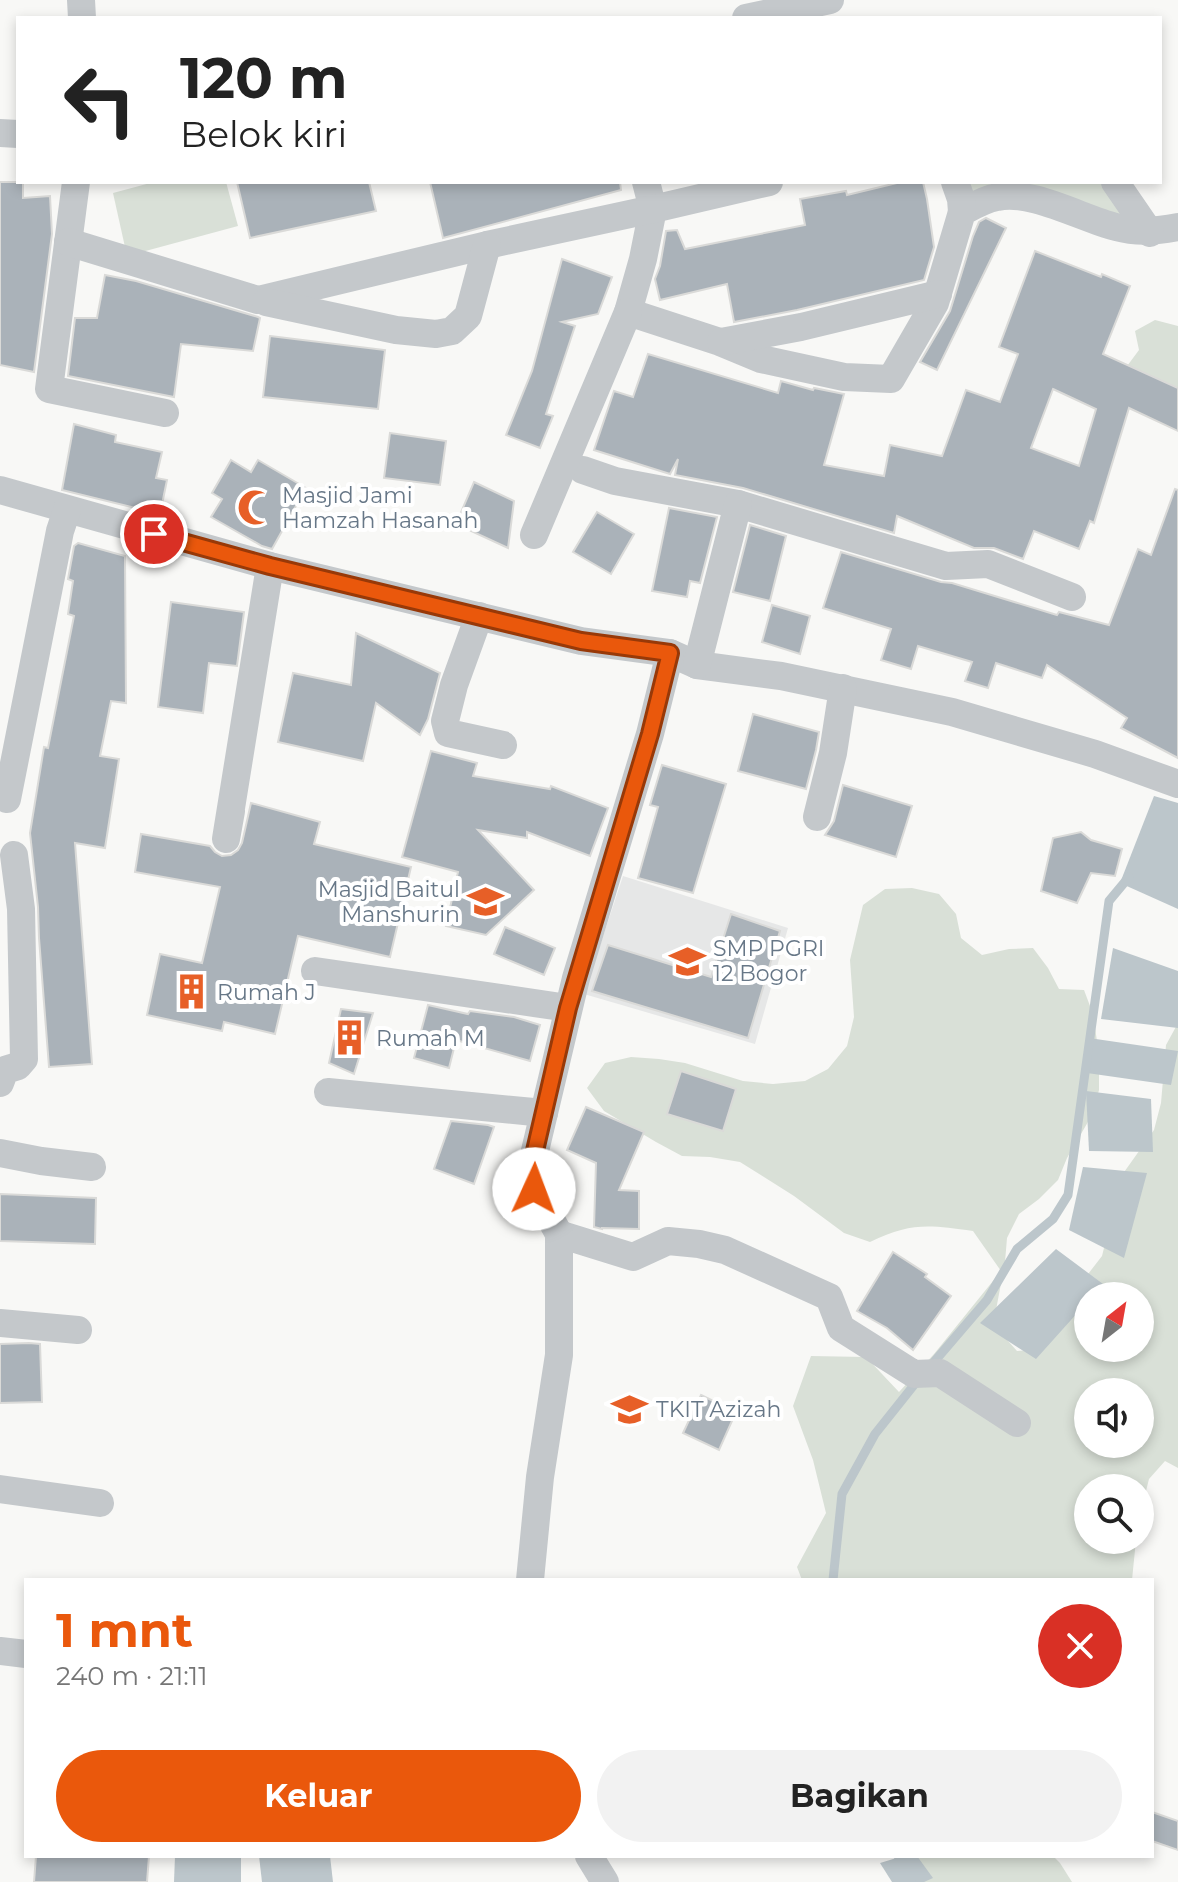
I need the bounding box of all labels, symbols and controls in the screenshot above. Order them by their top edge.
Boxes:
text: 120 m [180,44,348,112]
icon: left [48,48,152,152]
text: Belok kiri [180,112,347,156]
place label: Masjid Jami Hamzah Hasanah [282,482,478,534]
mosque icon: Masjid Jami Hamzah Hasanah [237,489,275,527]
pin [120,500,188,568]
icon: arrive [132,512,176,556]
place label: Masjid Baitul Manshurin [318,876,460,928]
school or university icon: Masjid Baitul Manshurin [467,883,505,921]
place label: SMP PGRI 12 Bogor [713,935,824,987]
school or university icon: SMP PGRI 12 Bogor [668,942,706,980]
building icon: Rumah J [172,973,210,1011]
place label: Rumah J [217,979,316,1006]
building icon: Rumah M [331,1019,369,1057]
place label: Rumah M [376,1025,485,1052]
position arrow [492,1147,576,1231]
north arrow [1074,1282,1154,1362]
map controls [1074,1282,1154,1554]
button: sound [1074,1378,1154,1458]
school or university icon: TKIT Azizah [611,1390,649,1428]
place label: TKIT Azizah [656,1396,781,1423]
button: search [1074,1474,1154,1554]
text: 1 mnt [56,1601,193,1659]
button: close [1038,1604,1122,1688]
text: 240 m · 21:11 [56,1660,208,1692]
button: Keluar [56,1750,581,1842]
button: Bagikan [597,1750,1122,1842]

